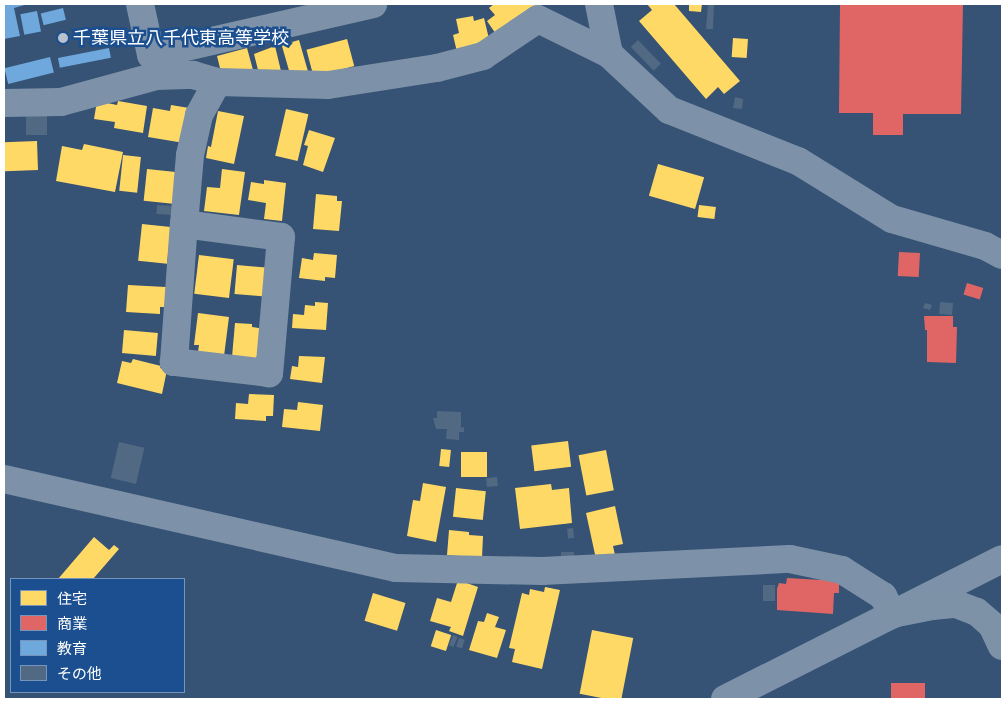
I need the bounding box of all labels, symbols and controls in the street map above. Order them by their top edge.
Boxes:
place label: 千葉県立八千代東高等学校 [73,27,289,49]
marker: 千葉県立八千代東高等学校 [57,32,69,44]
legend [10,578,185,693]
text: 住宅 [57,589,87,608]
text: 商業 [57,614,87,633]
text: 教育 [57,639,87,658]
text: その他 [57,664,102,683]

